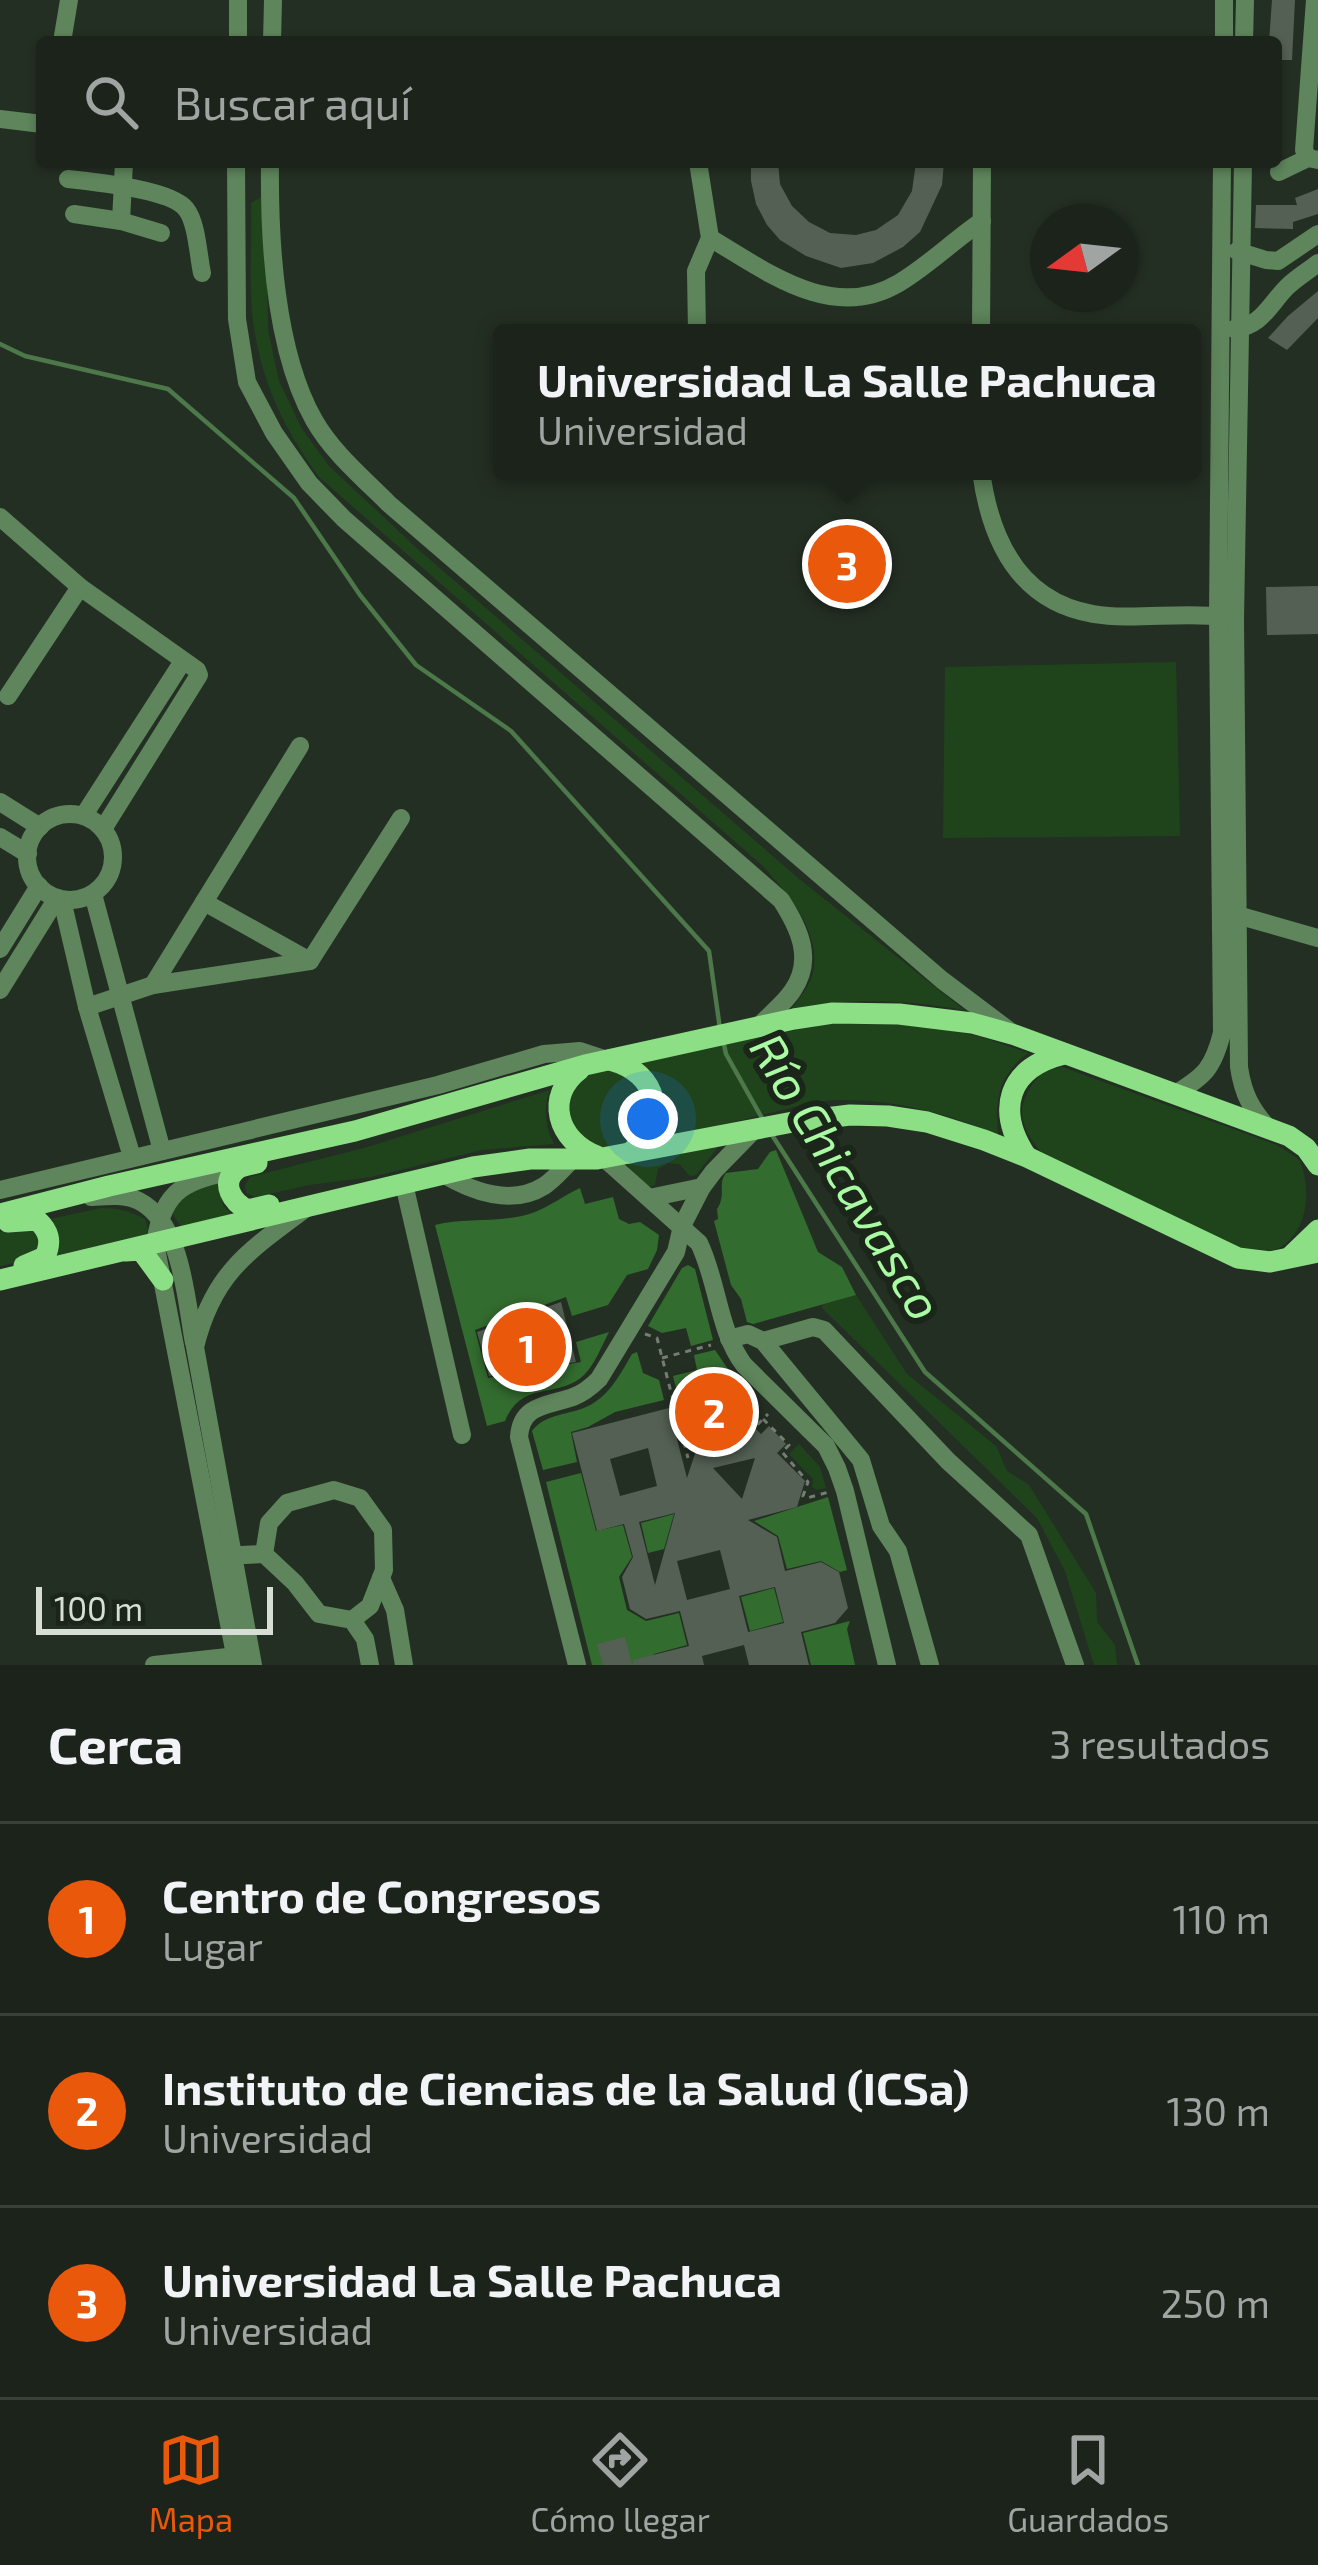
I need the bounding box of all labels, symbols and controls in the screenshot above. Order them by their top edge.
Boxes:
search box [36,36,1282,168]
icon: search [78,69,144,135]
text: Buscar aquí [174,75,411,129]
north arrow [1030,204,1138,312]
popup [493,324,1201,480]
text: Universidad La Salle Pachuca [537,352,1157,406]
text: Universidad [537,406,748,453]
pin: 3 [808,519,886,609]
water label: Río Chicavasco [740,1022,956,1330]
your location [618,1089,678,1149]
pin: 1 [488,1302,566,1392]
pin: 2 [675,1367,753,1457]
scale bar [36,1581,273,1634]
text: 100 m [54,1588,143,1628]
text: Cerca [48,1713,183,1774]
text: 3 resultados [1050,1720,1270,1767]
text: Centro de Congresos [162,1868,601,1922]
text: 1 [79,1895,95,1942]
text: 110 m [1173,1895,1270,1942]
text: Lugar [162,1922,263,1969]
text: Instituto de Ciencias de la Salud (ICSa) [162,2060,969,2114]
text: 2 [76,2087,98,2134]
text: 130 m [1166,2087,1270,2134]
text: Universidad [162,2114,373,2161]
text: Universidad La Salle Pachuca [162,2252,782,2306]
text: 3 [76,2279,98,2326]
text: 250 m [1161,2279,1270,2326]
text: Universidad [162,2306,373,2353]
tab: Mapa [149,2427,233,2539]
tab: Cómo llegar [530,2427,710,2539]
tab: Guardados [1007,2427,1169,2539]

